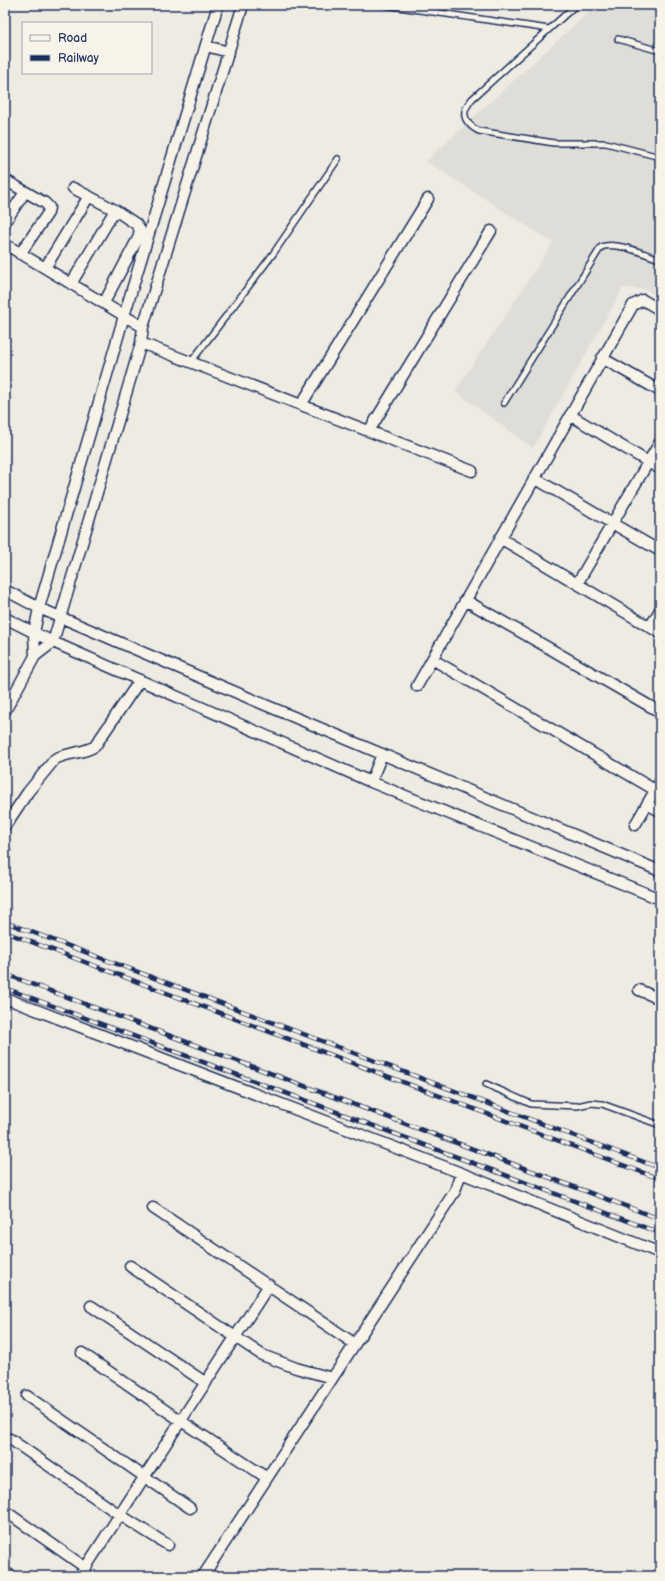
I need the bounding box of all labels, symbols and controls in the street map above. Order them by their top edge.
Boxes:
legend [22,22,152,74]
text: Road [58,31,87,46]
text: Railway [58,51,100,66]

